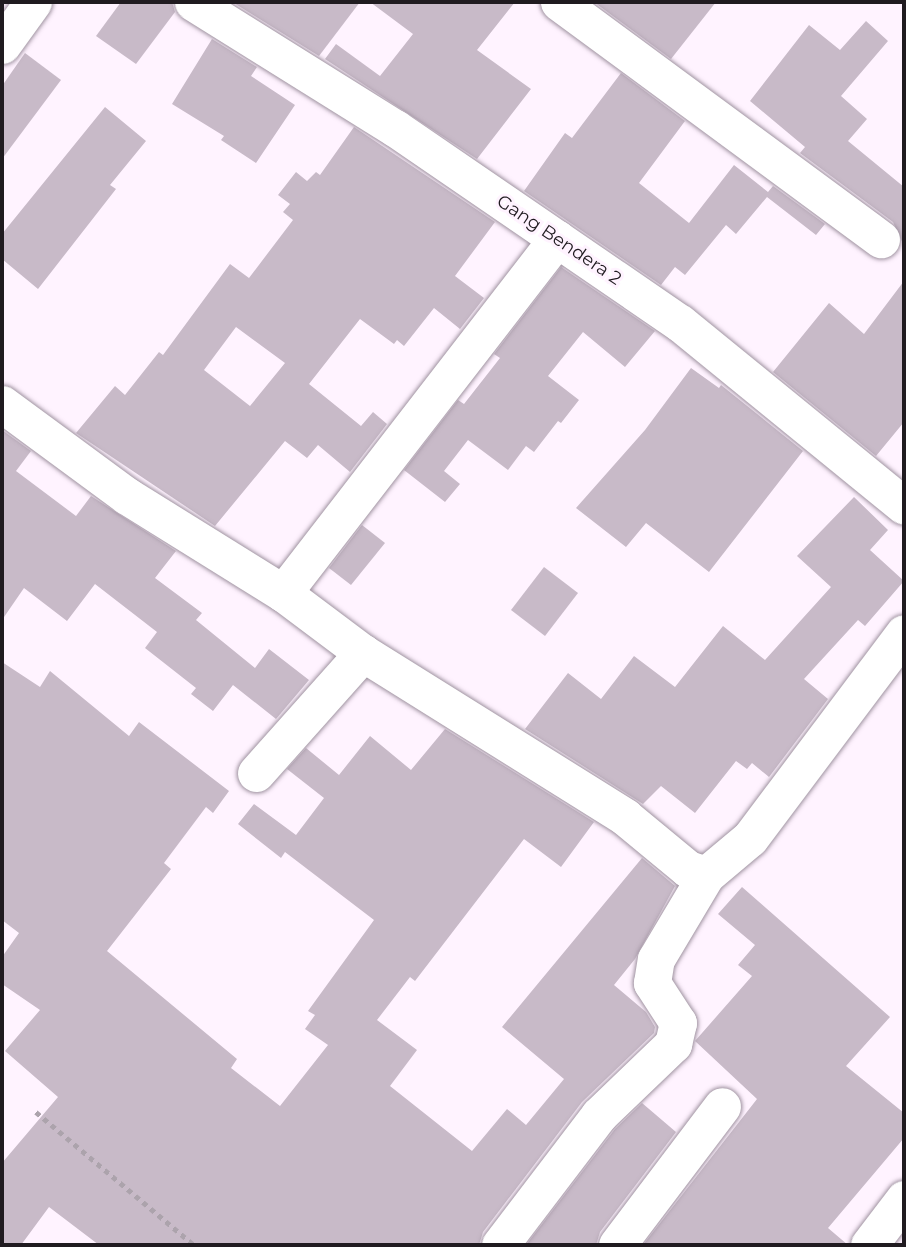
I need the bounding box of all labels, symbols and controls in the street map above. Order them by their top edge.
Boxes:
street label: Gang Bendera 2 [493,190,625,290]

